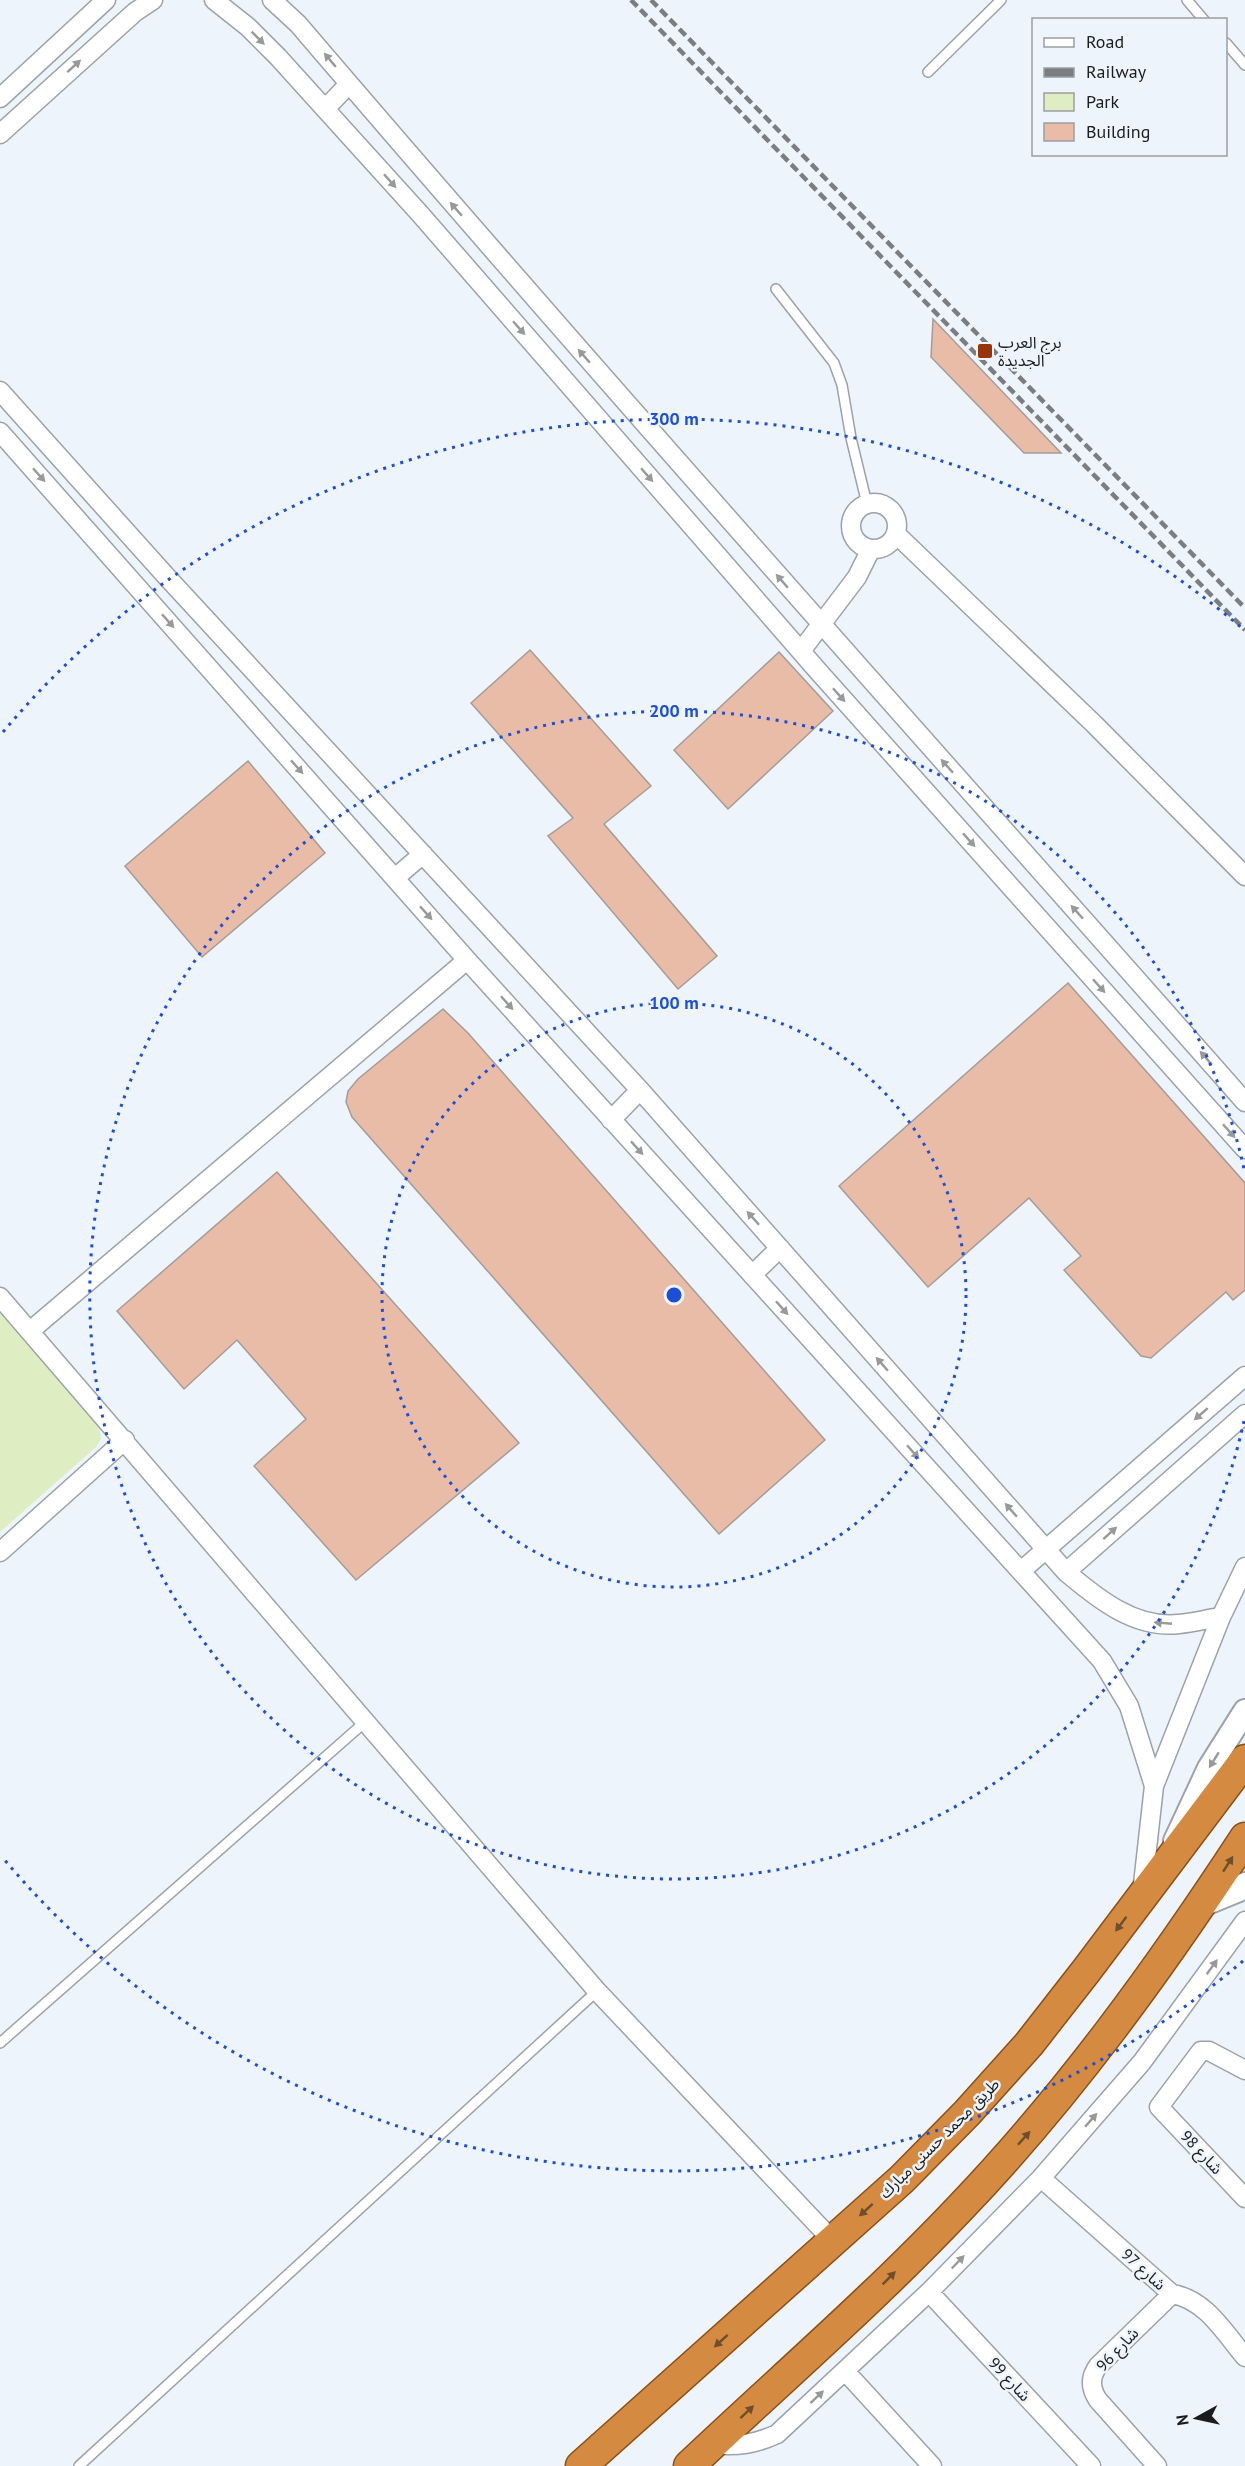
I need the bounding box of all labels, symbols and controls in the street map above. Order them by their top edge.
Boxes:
legend [1032,18,1227,156]
one-way arrow [251,30,265,44]
text: Road [1086,30,1124,53]
one-way arrow [323,52,336,68]
one-way arrow [67,59,82,73]
text: Railway [1086,60,1147,83]
text: Park [1086,90,1119,113]
text: Building [1086,120,1150,143]
one-way arrow [383,174,397,189]
one-way arrow [450,202,463,217]
one-way arrow [512,320,525,335]
place label: برج العرب الجديدة [998,332,1062,370]
marker: برج العرب الجديدة [976,342,994,360]
one-way arrow [578,349,591,364]
text: 300 m [649,407,699,430]
one-way arrow [640,467,653,482]
one-way arrow [32,468,46,483]
one-way arrow [776,574,789,589]
one-way arrow [161,614,175,629]
one-way arrow [832,687,845,702]
text: 200 m [649,699,699,722]
one-way arrow [941,759,954,774]
one-way arrow [290,760,304,775]
one-way arrow [962,833,976,848]
one-way arrow [1071,905,1084,920]
one-way arrow [420,906,433,921]
one-way arrow [1092,978,1105,993]
text: 100 m [649,991,699,1014]
one-way arrow [499,996,513,1010]
one-way arrow [1200,1051,1213,1066]
one-way arrow [1222,1124,1236,1139]
one-way arrow [630,1140,643,1155]
one-way arrow [747,1211,760,1226]
centre of rings [664,1285,684,1305]
one-way arrow [775,1300,788,1315]
one-way arrow [876,1357,889,1372]
one-way arrow [1193,1408,1209,1421]
one-way arrow [906,1445,920,1459]
one-way arrow [1004,1503,1018,1518]
one-way arrow [1102,1527,1118,1540]
one-way arrow [1154,1619,1173,1628]
one-way arrow [1208,1752,1219,1768]
one-way arrow [1222,1856,1233,1872]
one-way arrow [1116,1917,1128,1932]
one-way arrow [1205,1959,1217,1974]
street label: طريق محمد حسنى مبارك [875,2074,1004,2203]
one-way arrow [1084,2113,1097,2128]
street label: شارع 98 [1174,2126,1227,2180]
one-way arrow [1017,2130,1031,2145]
one-way arrow [859,2203,874,2217]
street label: شارع 97 [1116,2244,1170,2296]
one-way arrow [951,2256,965,2270]
one-way arrow [881,2272,895,2286]
street label: شارع 96 [1092,2323,1145,2377]
one-way arrow [714,2334,729,2347]
street label: شارع 99 [982,2353,1035,2407]
north arrow [1167,2388,1227,2448]
one-way arrow [810,2390,825,2404]
one-way arrow [739,2405,754,2419]
text: N [1172,2413,1193,2427]

